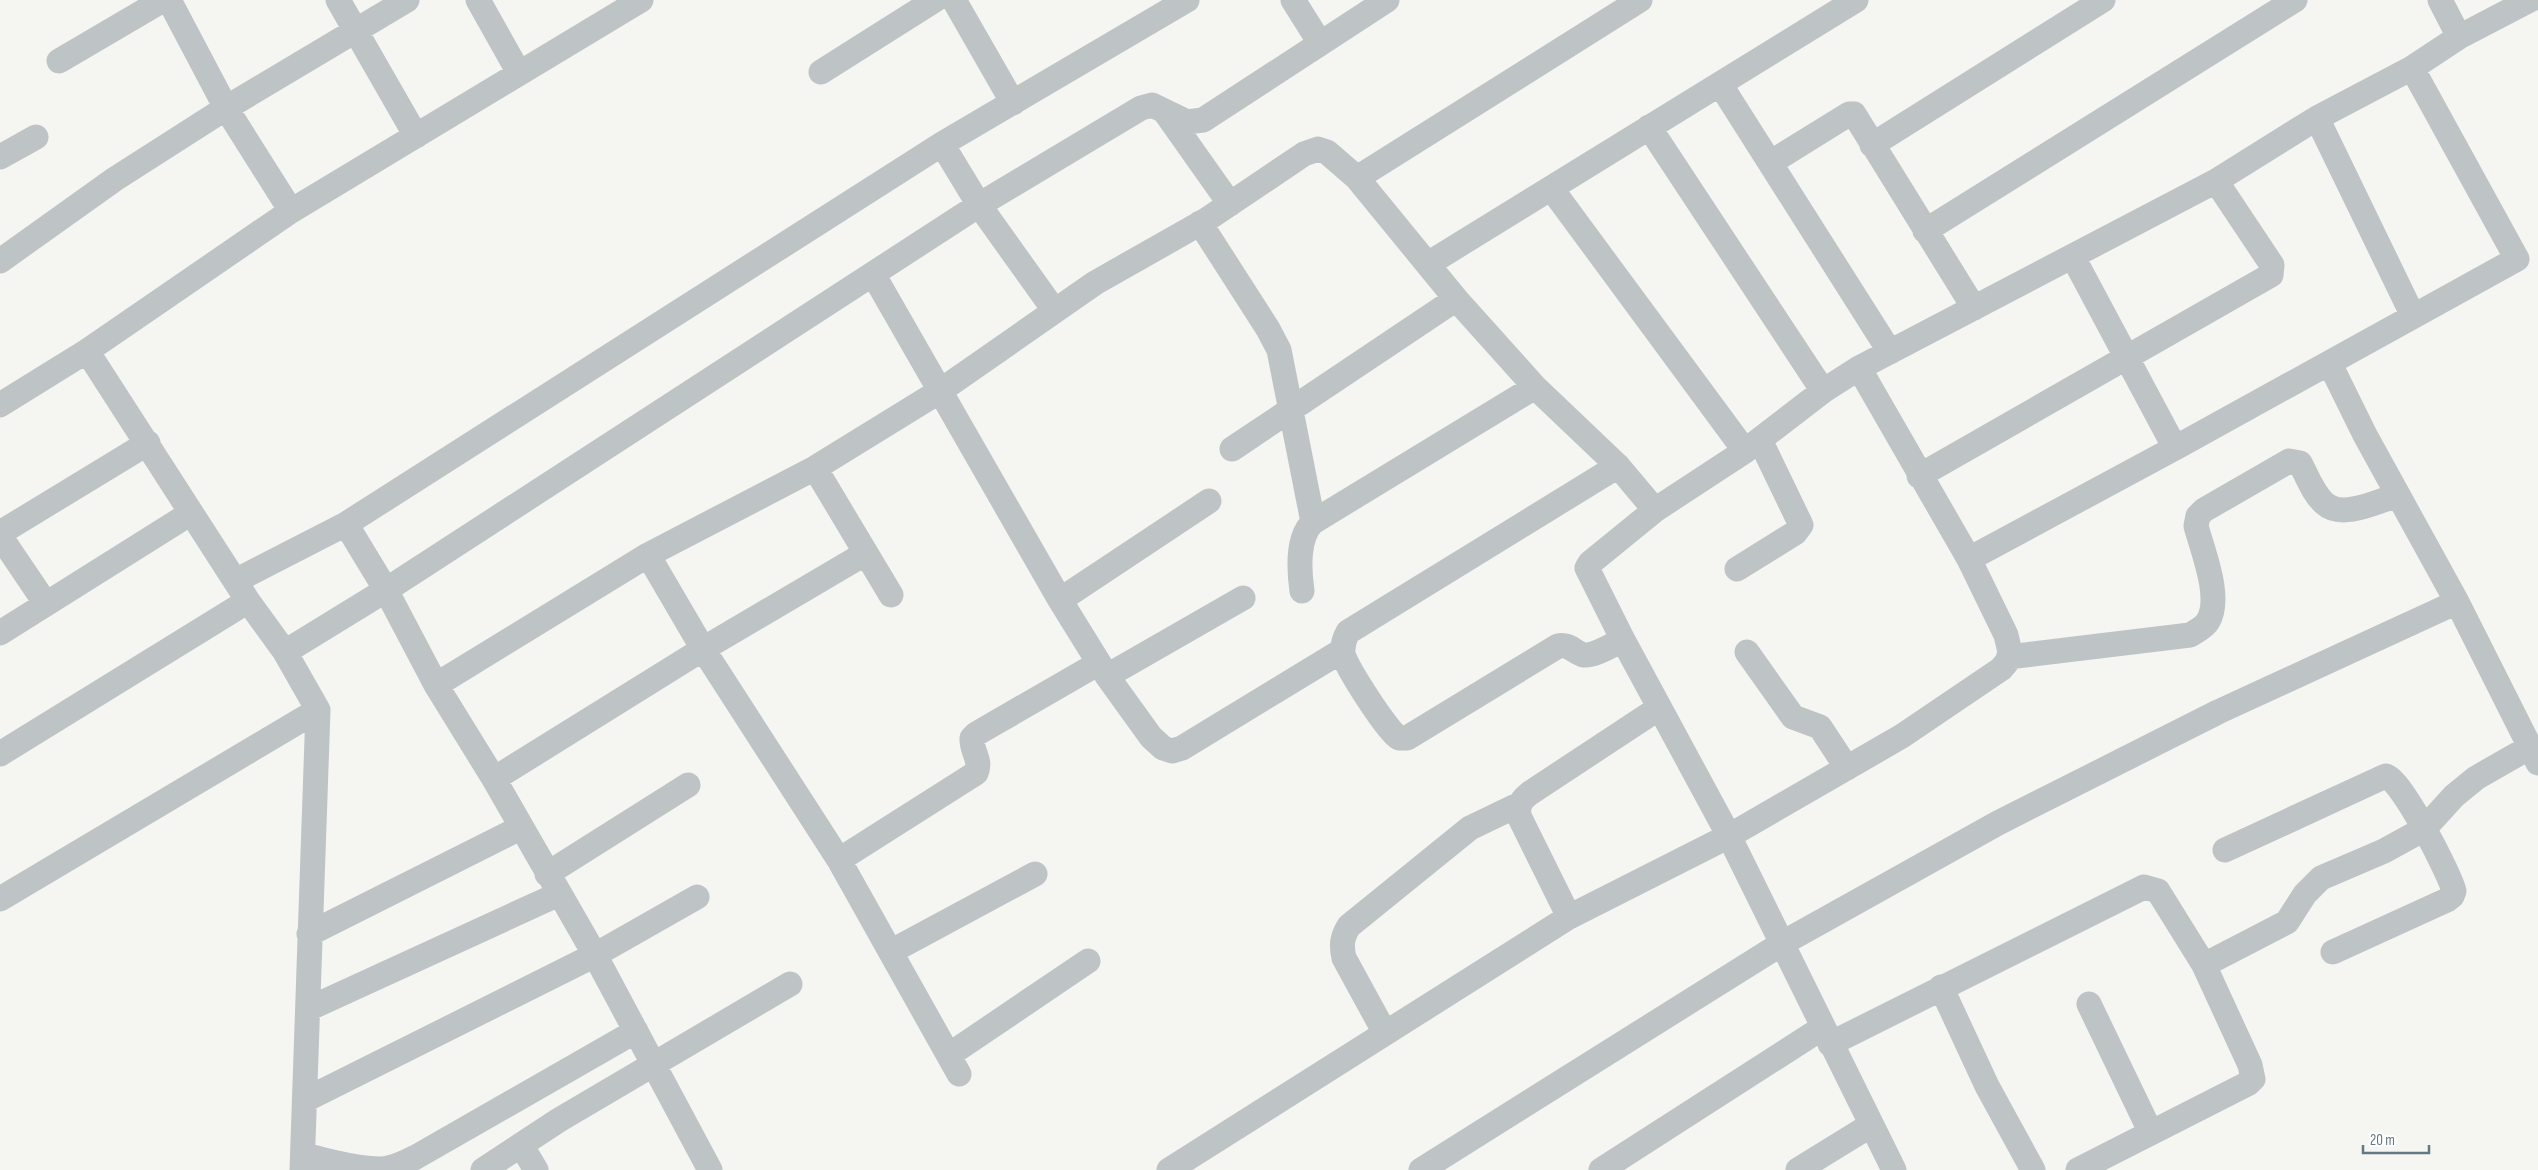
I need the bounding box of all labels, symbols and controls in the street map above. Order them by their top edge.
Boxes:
scale bar [2363,1122,2429,1154]
text: 20 m [2370,1131,2395,1150]

